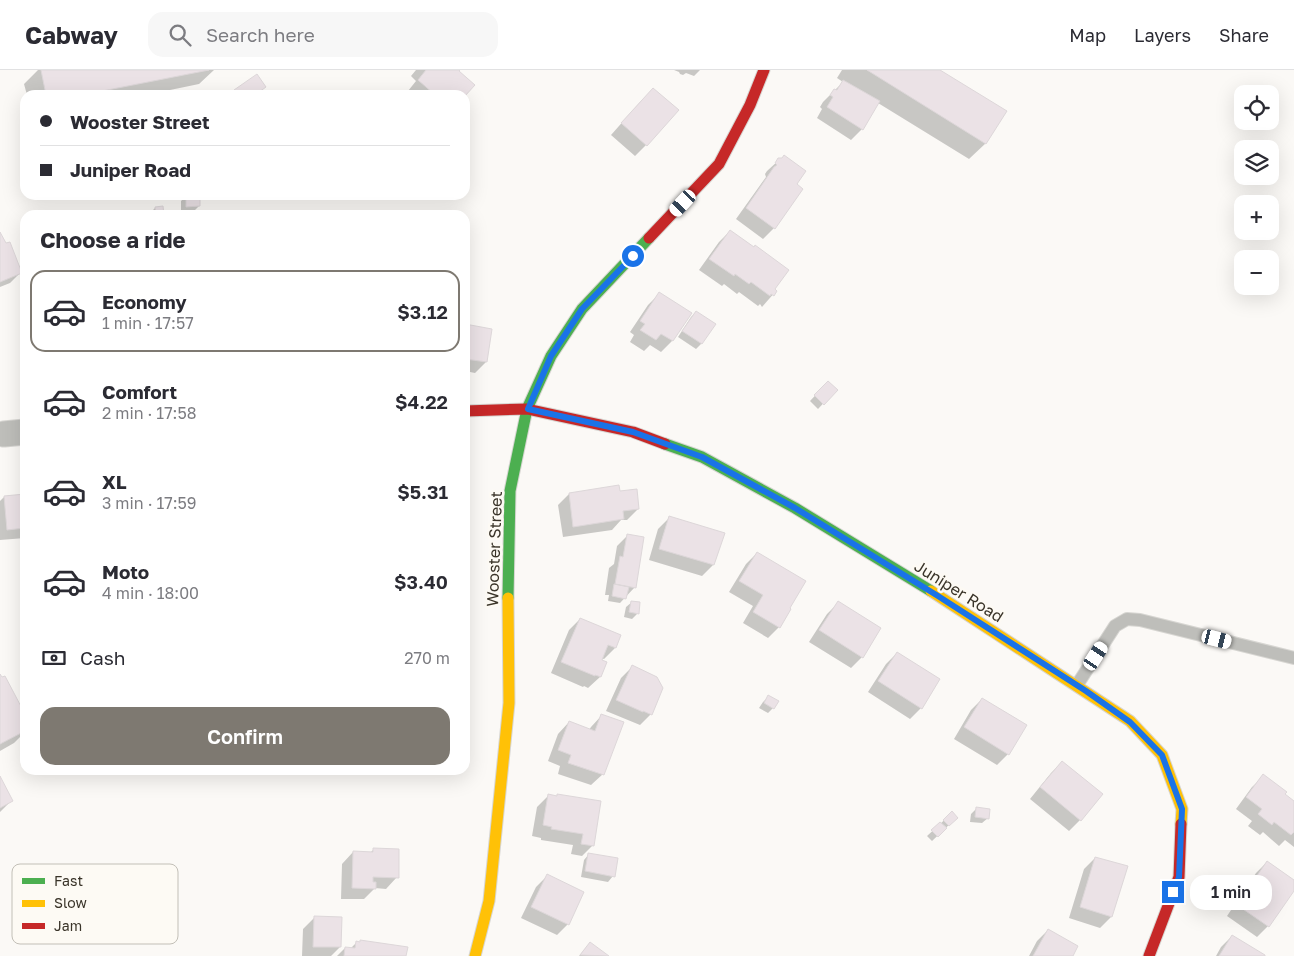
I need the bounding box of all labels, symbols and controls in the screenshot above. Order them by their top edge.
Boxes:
search box [148,12,498,57]
text: Cabway [25,20,118,49]
icon: search [166,21,194,49]
text: Search here [206,23,315,46]
text: Map [1069,24,1106,46]
text: Layers [1134,24,1191,46]
text: Share [1219,24,1269,46]
map controls [1234,85,1279,295]
button: locate [1234,85,1279,130]
text: Wooster Street [70,110,210,133]
button: layers [1234,140,1279,185]
text: Juniper Road [70,158,191,181]
car [667,187,698,219]
button: + [1234,195,1279,240]
text: Choose a ride [40,226,186,253]
route start [622,245,644,267]
button: − [1234,250,1279,295]
icon: car [42,289,87,334]
text: Economy [102,290,187,313]
text: $3.12 [397,300,448,323]
text: 1 min · 17:57 [102,313,194,333]
icon: car [42,379,87,424]
text: Comfort [102,380,177,403]
text: $4.22 [395,390,448,413]
text: 2 min · 17:58 [102,403,196,423]
icon: car [42,469,87,514]
text: XL [102,470,127,493]
text: $5.31 [397,480,448,503]
street label: Wooster Street [482,491,506,607]
text: 3 min · 17:59 [102,493,196,513]
street label: Juniper Road [911,556,1007,626]
icon: car [42,559,87,604]
text: Moto [102,560,149,583]
text: $3.40 [394,570,448,593]
text: 4 min · 18:00 [102,583,199,603]
car [1200,628,1233,650]
car [1081,639,1110,673]
icon: cash [40,644,68,672]
text: Cash [80,646,125,669]
text: 270 m [404,648,450,668]
button: Confirm [40,707,450,765]
legend [12,864,178,944]
text: Fast [54,872,83,889]
callout: 1 min [1190,874,1273,910]
route end [1162,881,1184,903]
text: 1 min [1211,882,1251,902]
text: Slow [54,894,87,911]
text: Jam [54,917,82,934]

